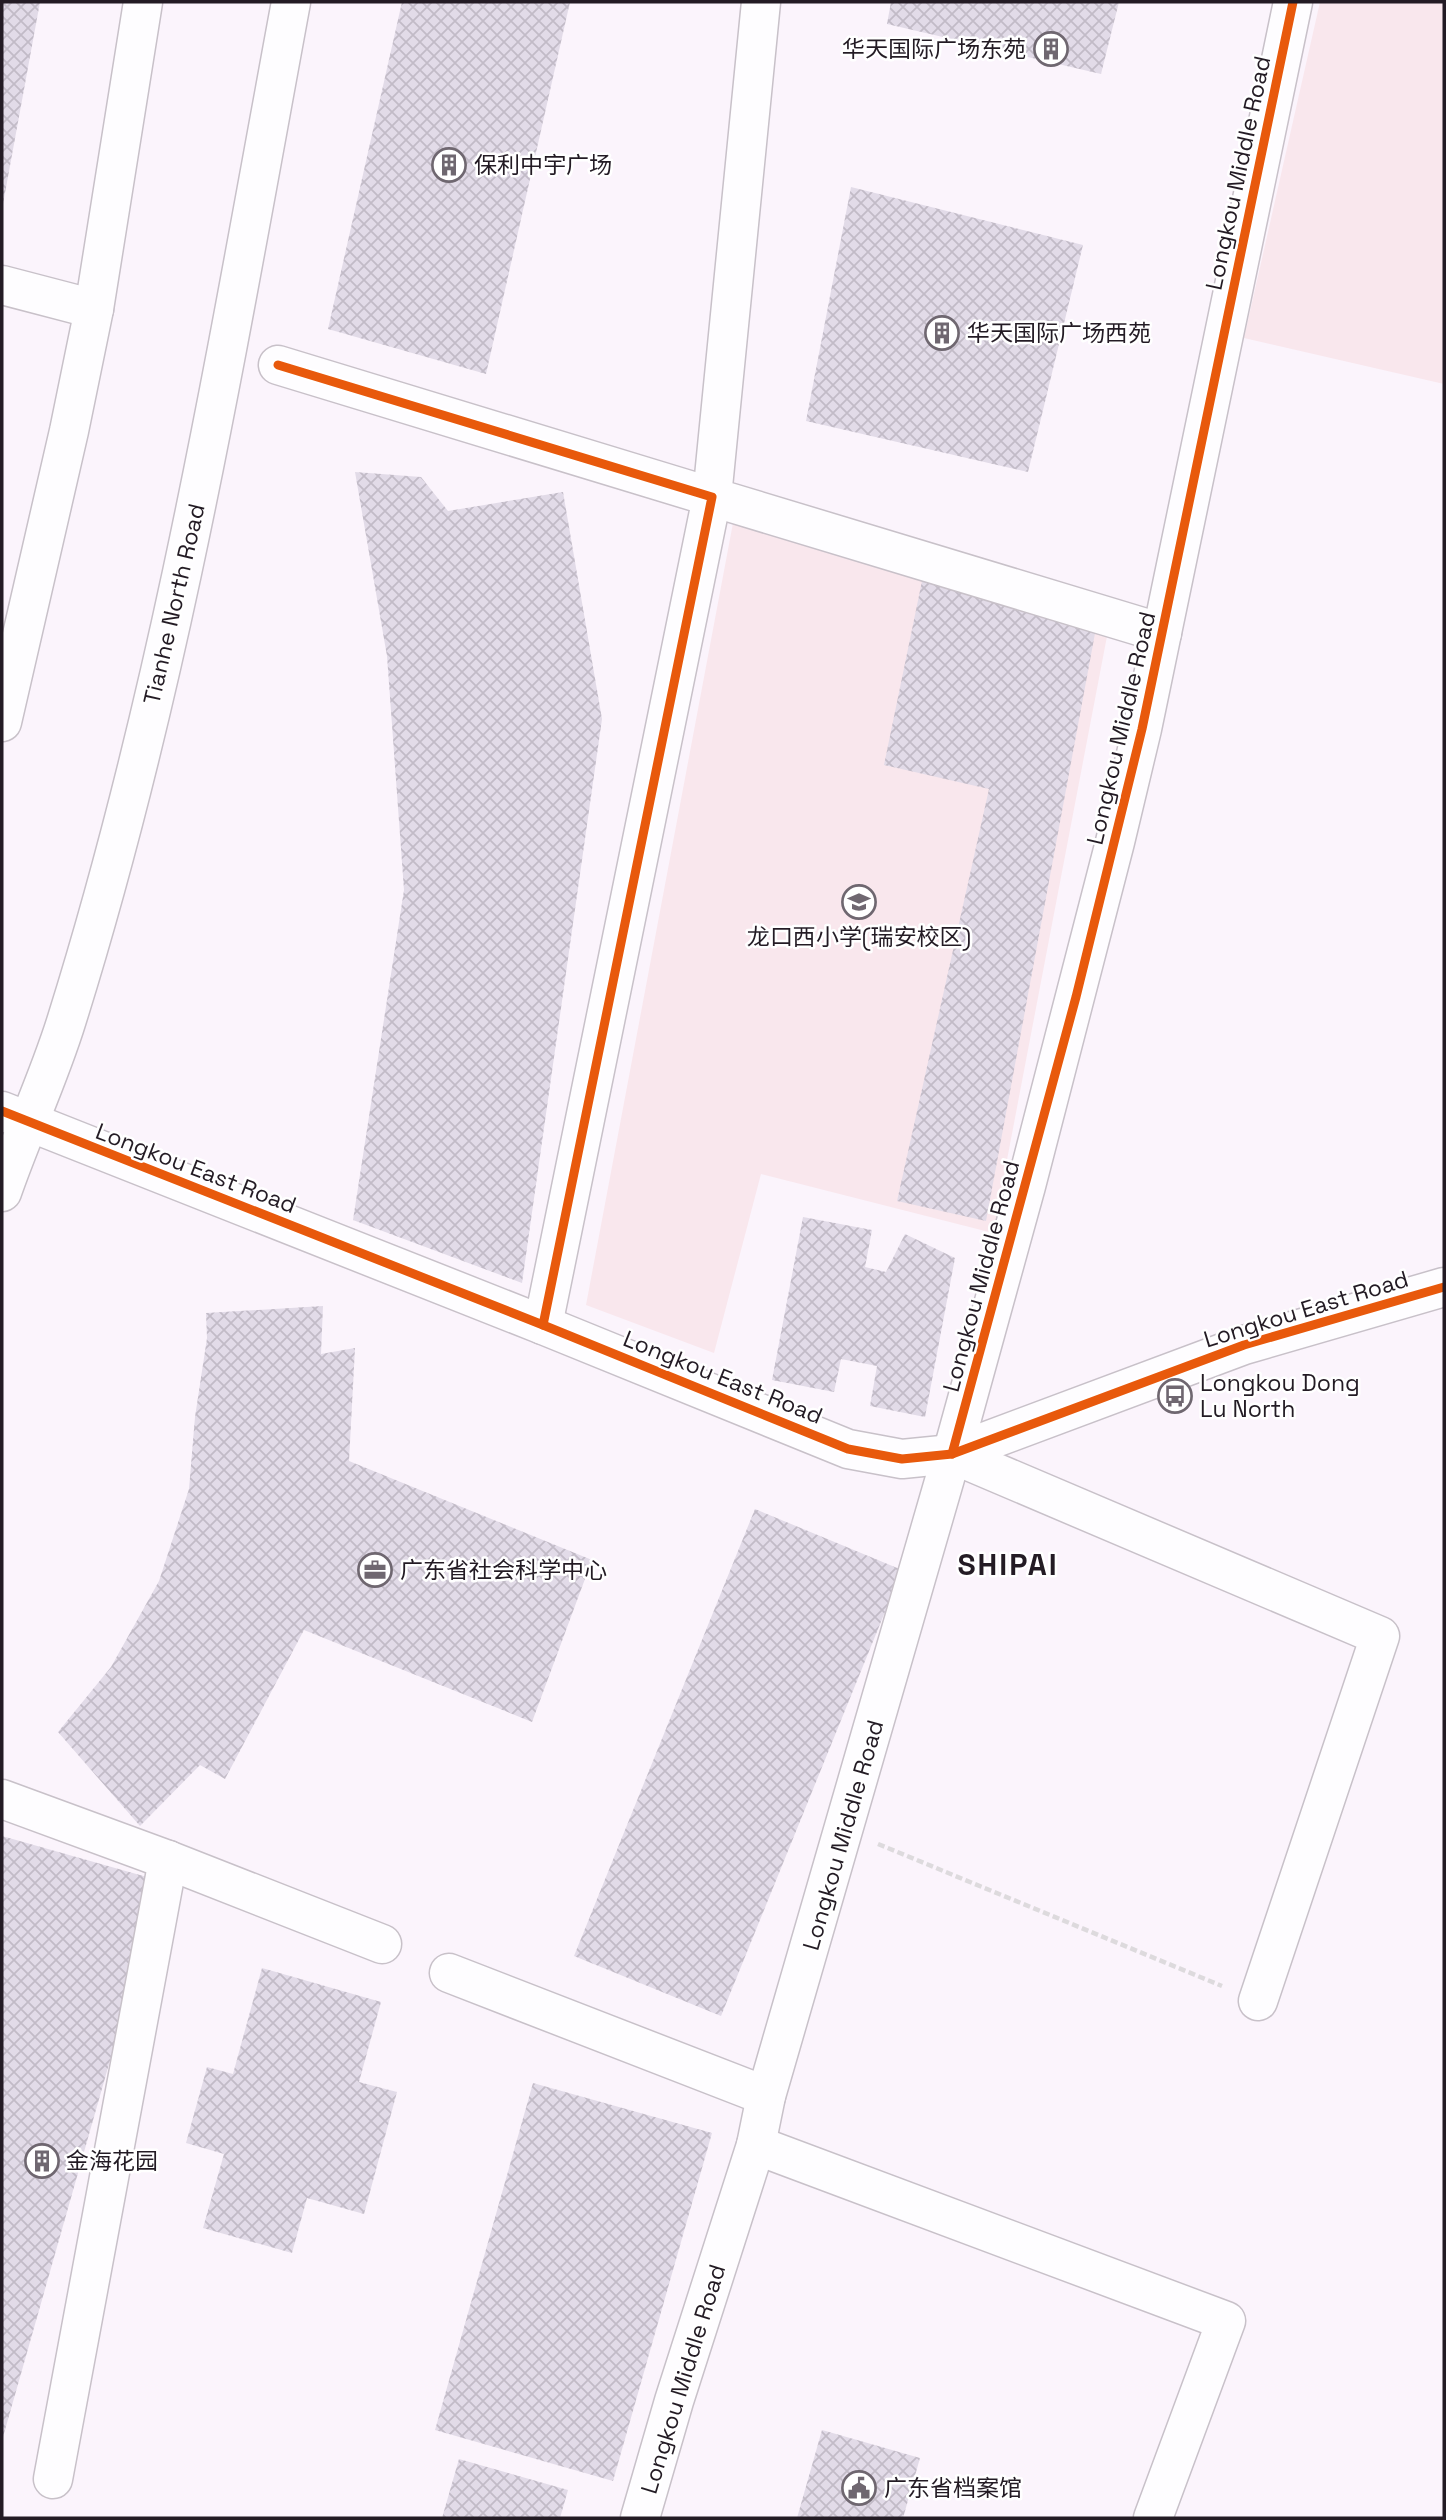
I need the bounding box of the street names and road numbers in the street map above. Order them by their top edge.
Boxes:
street label: Longkou Middle Road [1199,53,1277,293]
street label: Tianhe North Road [136,501,212,707]
street label: Longkou Middle Road [1080,609,1162,847]
street label: Longkou East Road [91,1116,301,1220]
street label: Longkou Middle Road [936,1157,1026,1395]
street label: Longkou East Road [1200,1264,1412,1354]
street label: Longkou East Road [619,1323,827,1431]
street label: Longkou Middle Road [796,1716,890,1954]
street label: Longkou Middle Road [634,2261,732,2497]

